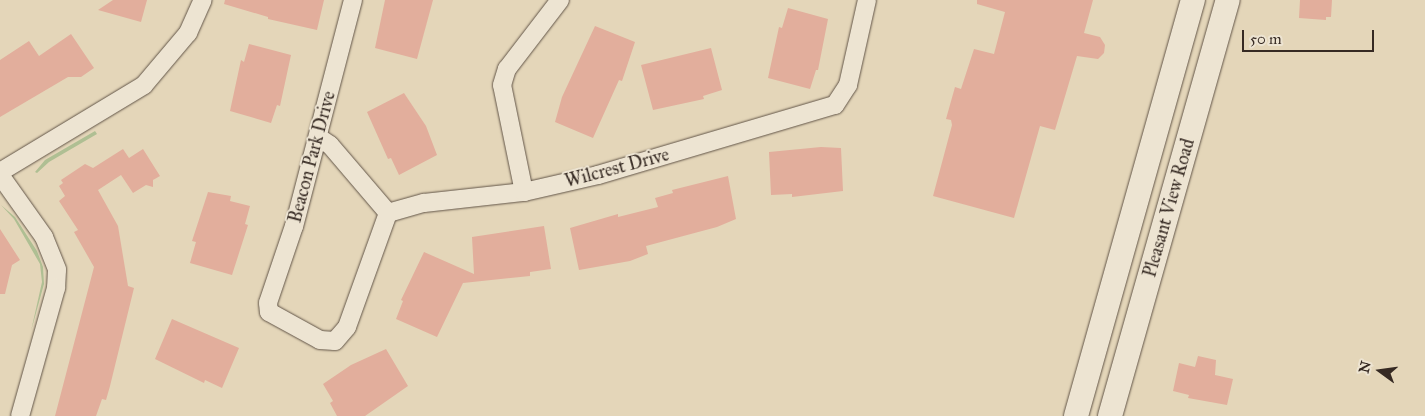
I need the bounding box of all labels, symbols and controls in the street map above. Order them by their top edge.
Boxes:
scale bar [1245,20,1378,52]
text: 50 m [1250,30,1282,48]
street label: Beacon Park Drive [284,89,340,225]
street label: Pleasant View Road [1139,136,1199,280]
street label: Wilcrest Drive [563,144,671,192]
north arrow [1355,346,1405,396]
text: N [1355,359,1375,375]

